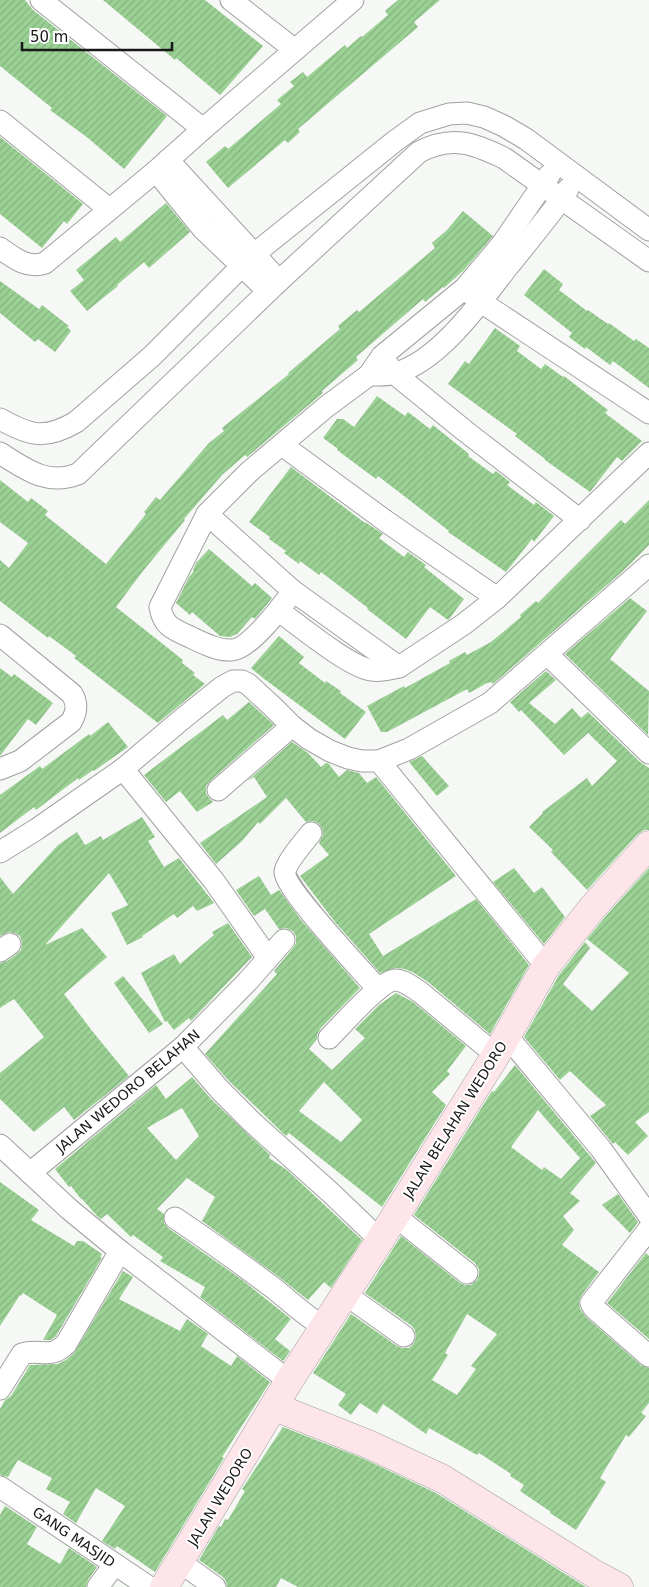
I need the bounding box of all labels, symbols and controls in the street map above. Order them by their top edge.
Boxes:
scale bar [22,20,172,52]
text: 50 m [30,28,68,46]
street label: JALAN WEDORO BELAHAN [52,1026,203,1156]
street label: JALAN BELAHAN WEDORO [399,1038,510,1202]
street label: JALAN WEDORO [184,1445,256,1550]
street label: GANG MASJID [30,1504,118,1570]

